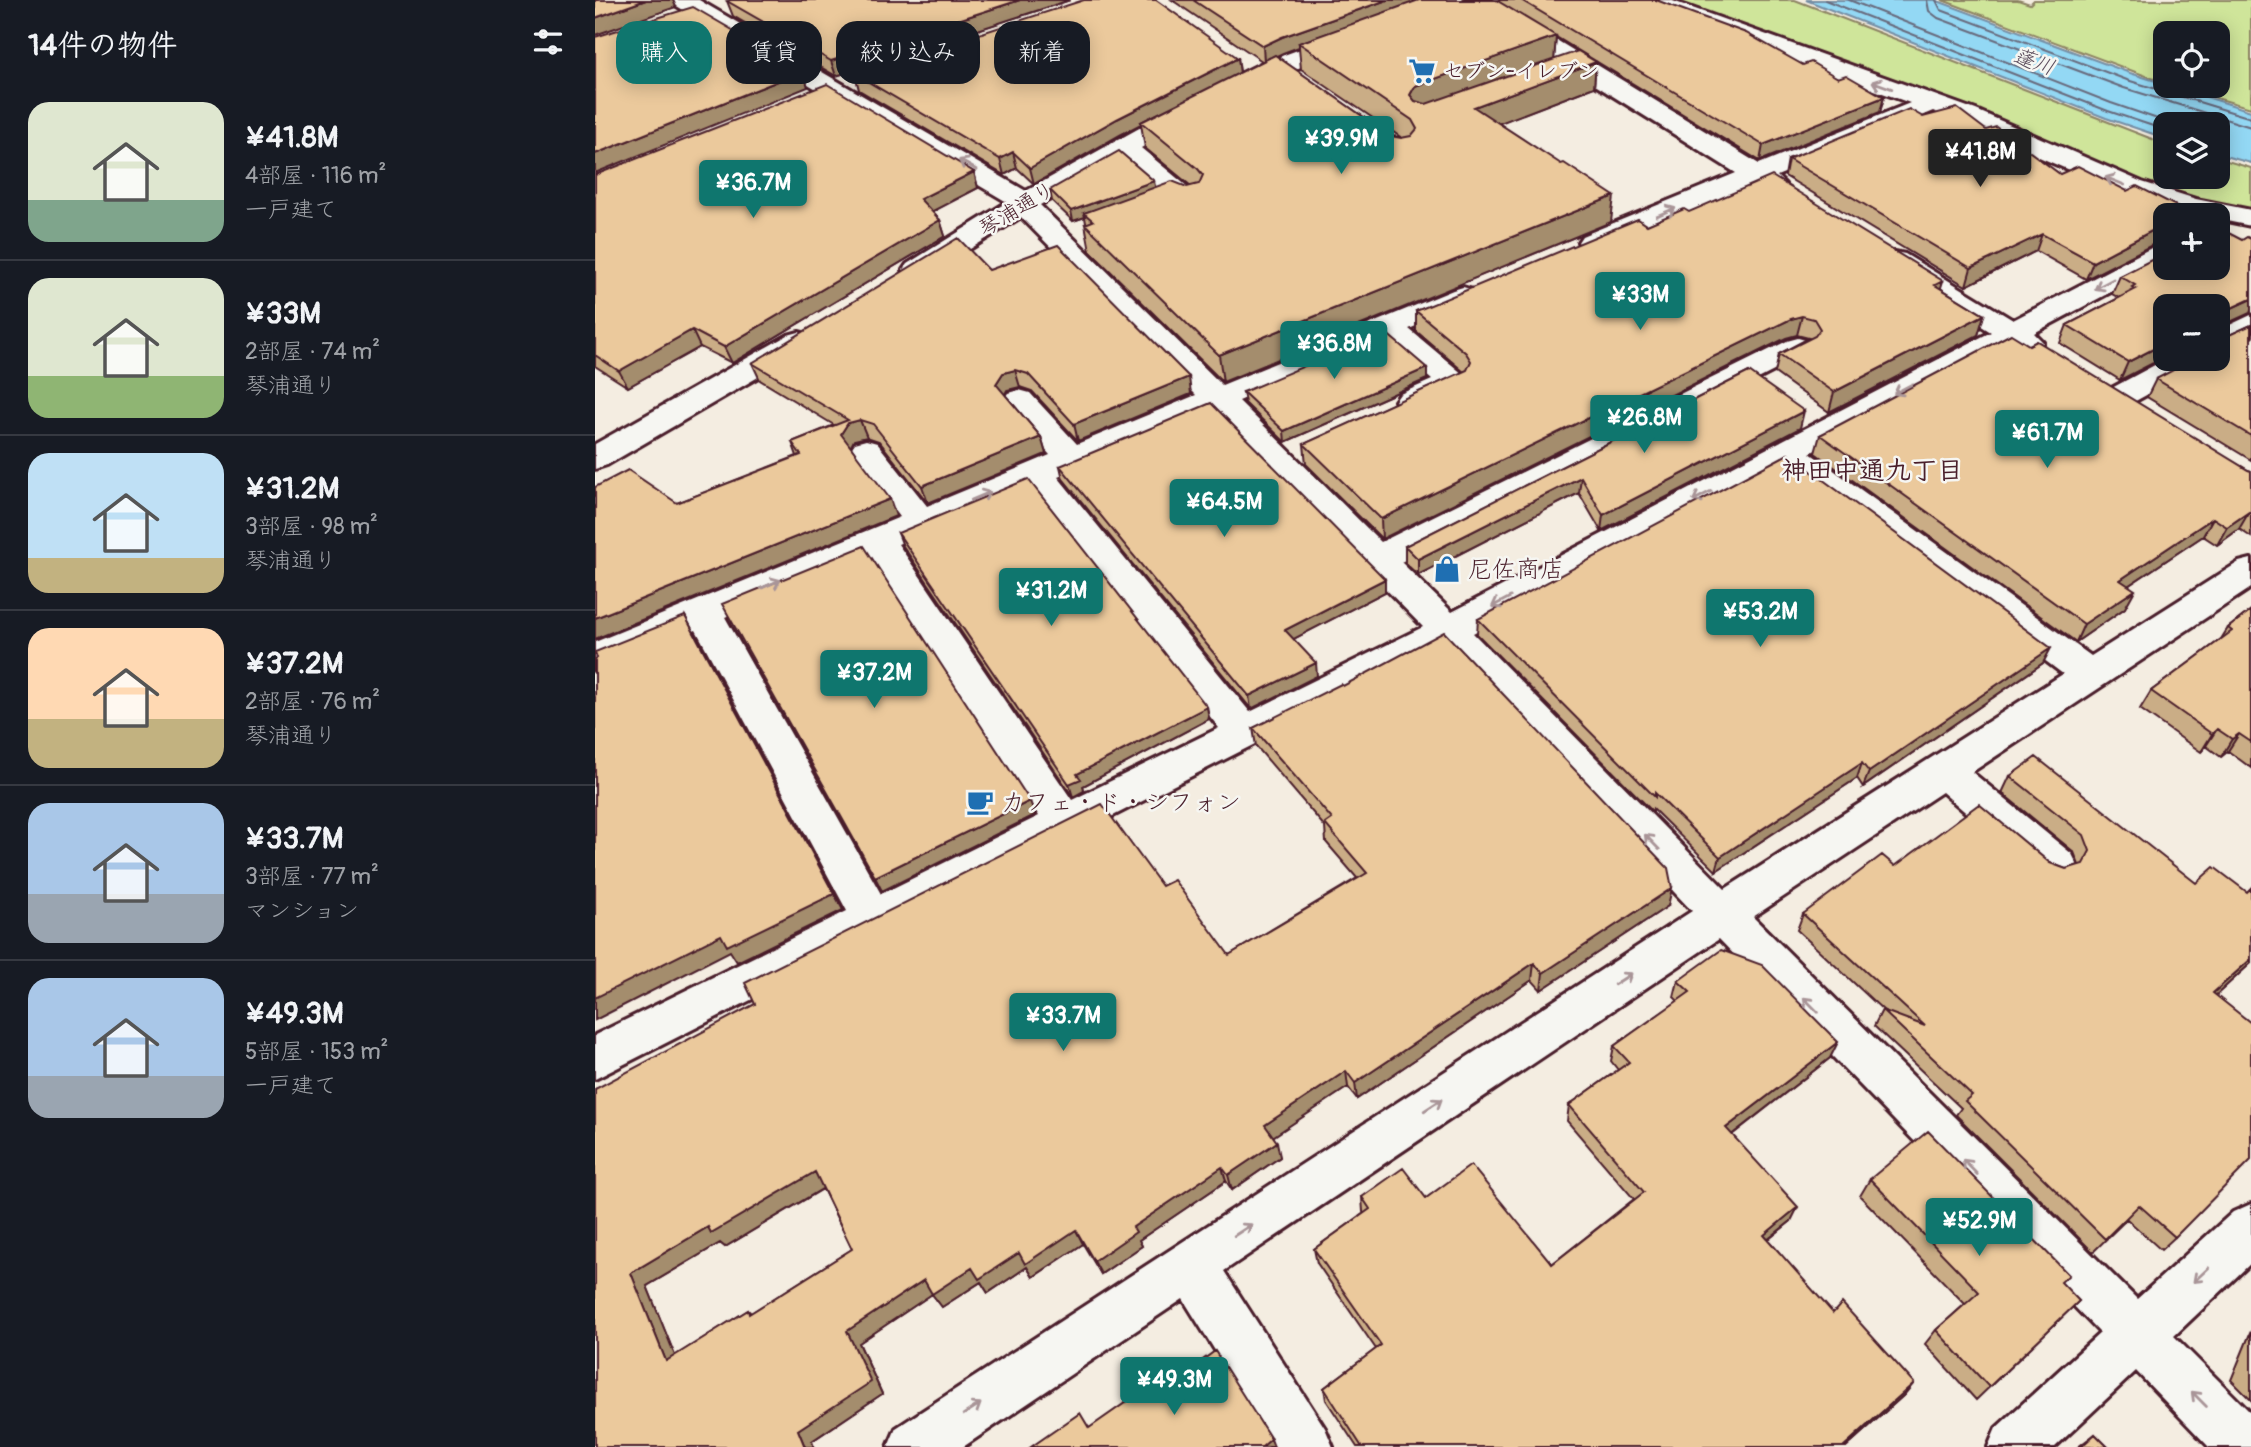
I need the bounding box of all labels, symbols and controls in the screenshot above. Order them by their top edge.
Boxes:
chip: 購入 [616,21,712,84]
chip: 賃貸 [726,21,822,84]
chip: 絞り込み [836,21,980,84]
chip: 新着 [994,21,1090,84]
map controls [2153,21,2230,371]
button: locate [2153,21,2230,98]
icon: filters [529,23,567,61]
text: 14件の物件 [28,27,177,64]
water label: 蓬川 [2010,42,2058,82]
supermarket icon: セブン-イレブン [1407,56,1437,86]
place label: セブン-イレブン [1443,58,1599,85]
one-way arrow [1871,78,1893,91]
button: layers [2153,112,2230,189]
pin: ¥39.9M [1284,116,1398,176]
text: ¥41.8M [245,119,338,156]
text: ¥39.9M [1304,124,1378,153]
icon: home [84,130,168,214]
pin: ¥41.8M [1923,130,2037,189]
text: ¥41.8M [1944,137,2016,166]
one-way arrow [958,158,978,172]
pin: ¥36.7M [696,160,810,220]
text: 4部屋 · 116 m² [245,161,386,190]
text: ¥36.7M [715,168,791,197]
one-way arrow [2104,174,2126,187]
street label: 琴浦通り [974,176,1060,242]
text: 一戸建て [245,195,337,224]
button: + [2153,203,2230,280]
one-way arrow [1655,204,1677,217]
pin: ¥33M [1599,272,1681,332]
one-way arrow [2094,277,2115,291]
text: ¥33M [1611,280,1669,309]
button: − [2153,294,2230,371]
text: ¥33M [245,295,321,332]
icon: home [84,306,168,390]
pin: ¥36.8M [1277,322,1391,381]
text: ¥36.8M [1296,329,1372,358]
text: 2部屋 · 74 m² [245,337,380,366]
text: 琴浦通り [245,371,337,400]
one-way arrow [1893,383,1914,396]
pin: ¥26.8M [1587,396,1701,455]
text: ¥26.8M [1606,403,1682,432]
pin: ¥61.7M [1990,410,2104,470]
text: ¥61.7M [2011,418,2083,447]
district label: 神田中通九丁目 [1781,455,1963,487]
text: ¥31.2M [245,470,339,507]
pin: ¥64.5M [1167,480,1281,539]
icon: home [84,481,168,565]
text: ¥64.5M [1186,487,1262,516]
one-way arrow [970,489,992,502]
one-way arrow [1692,490,1713,503]
text: 3部屋 · 98 m² [245,512,378,541]
text: 琴浦通り [245,546,337,575]
shop icon: 尼佐商店 [1432,554,1462,584]
place label: 尼佐商店 [1468,555,1564,584]
pin: ¥31.2M [994,568,1108,628]
one-way arrow [760,576,782,589]
text: ¥31.2M [1015,576,1087,605]
pin: ¥53.2M [1703,590,1817,649]
one-way arrow [1491,595,1511,609]
text: ¥53.2M [1722,597,1798,626]
text: ¥37.2M [245,645,343,682]
pin: ¥37.2M [817,650,931,710]
icon: home [84,656,168,740]
text: ¥37.2M [836,658,912,687]
text: 2部屋 · 76 m² [245,687,380,716]
text: 琴浦通り [245,721,337,750]
cafe icon: カフェ・ド・シフォン [965,787,995,817]
place label: カフェ・ド・シフォン [1001,788,1241,817]
text: ¥33.7M [245,820,343,857]
icon: home [84,831,168,915]
one-way arrow [1644,833,1661,850]
text: 3部屋 · 77 m² [245,862,379,891]
text: マンション [245,896,359,925]
one-way arrow [1613,972,1632,987]
pin: ¥33.7M [1006,993,1120,1053]
text: ¥49.3M [245,995,344,1032]
one-way arrow [1803,996,1820,1013]
text: ¥33.7M [1025,1001,1101,1030]
icon: home [84,1006,168,1090]
text: 5部屋 · 153 m² [245,1037,388,1066]
text: 一戸建て [245,1071,337,1100]
one-way arrow [1423,1097,1442,1112]
one-way arrow [1962,1159,1979,1176]
pin: ¥52.9M [1922,1198,2036,1258]
text: ¥52.9M [1942,1206,2016,1235]
one-way arrow [1233,1223,1253,1237]
one-way arrow [2192,1267,2210,1283]
pin: ¥49.3M [1117,1358,1231,1417]
text: ¥49.3M [1136,1365,1212,1394]
one-way arrow [2191,1390,2208,1407]
one-way arrow [961,1402,981,1416]

